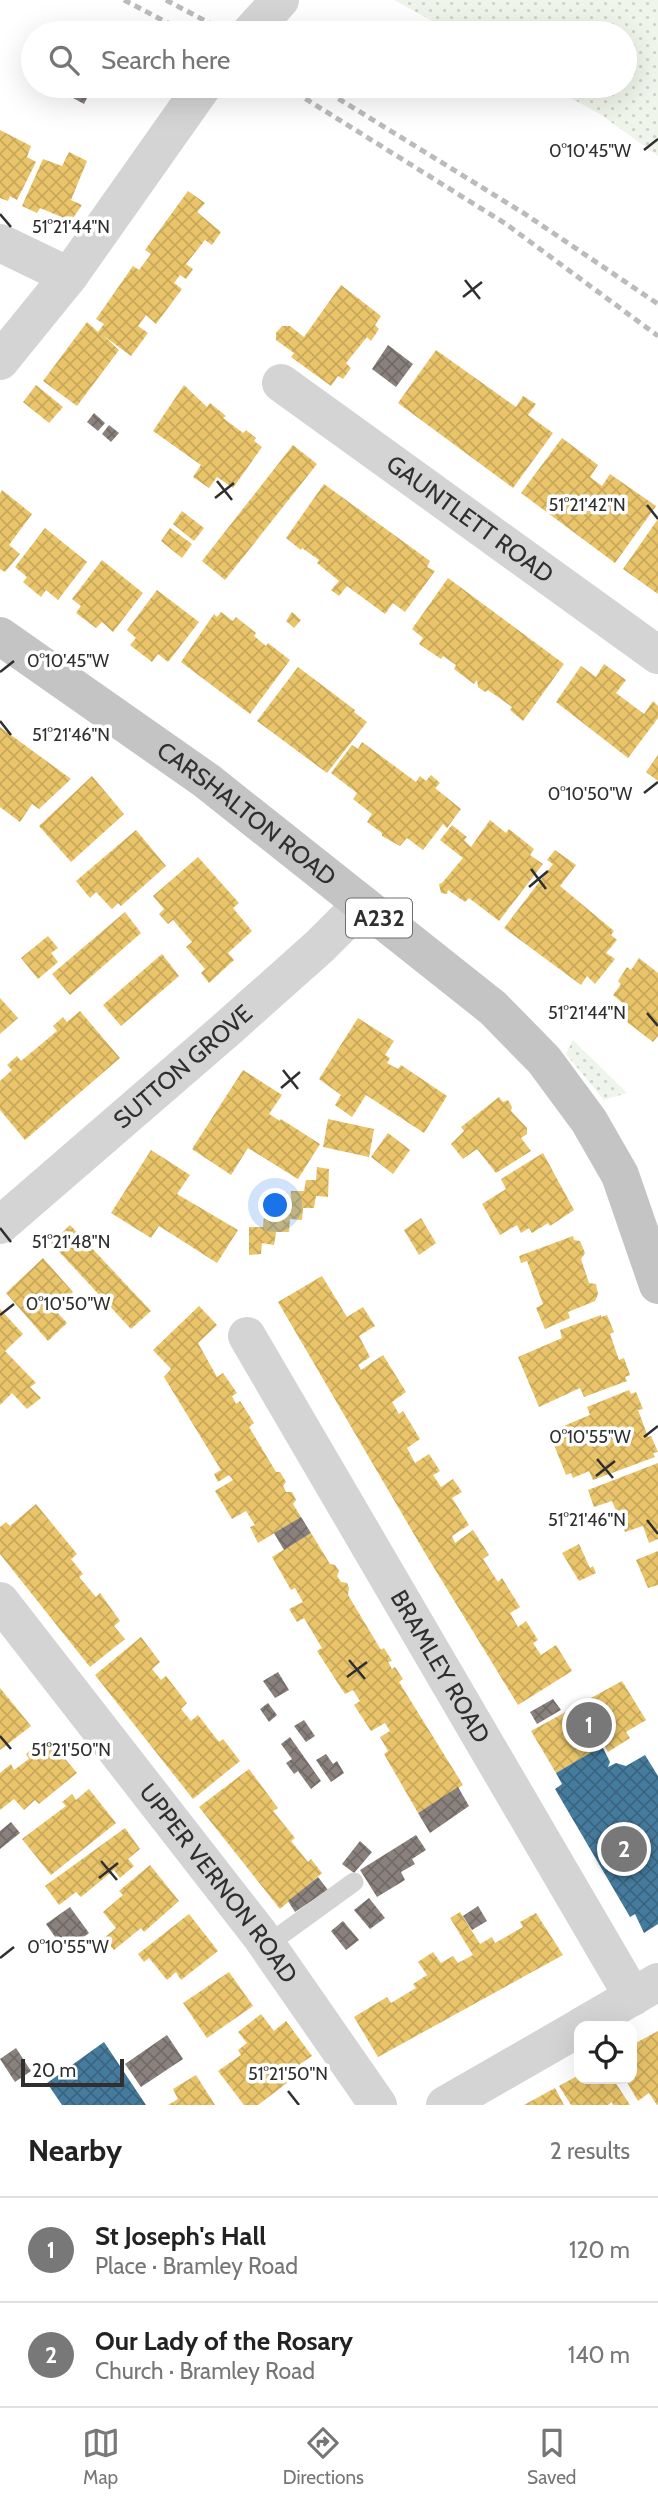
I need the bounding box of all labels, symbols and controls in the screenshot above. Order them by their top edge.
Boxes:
search box [21,21,637,98]
icon: search [45,41,83,79]
text: Search here [101,44,230,76]
text: 0°10'45"W [549,140,631,162]
text: 51°21'44"N [32,216,110,238]
street label: GAUNTLETT ROAD [381,449,559,589]
text: 51°21'42"N [548,494,626,516]
text: 0°10'45"W [27,650,109,672]
text: 51°21'46"N [32,724,110,746]
street label: CARSHALTON ROAD [152,736,342,892]
text: 0°10'50"W [548,783,632,805]
road number: A232 [346,898,412,937]
street label: SUTTON GROVE [107,998,258,1134]
text: 51°21'44"N [548,1002,626,1024]
your location [258,1188,292,1222]
text: 51°21'48"N [32,1231,110,1253]
text: 0°10'50"W [26,1293,110,1315]
text: 0°10'55"W [549,1426,631,1448]
text: 51°21'46"N [548,1509,626,1531]
street label: BRAMLEY ROAD [385,1585,497,1748]
pin: 1 [566,1699,612,1751]
text: 51°21'50"N [31,1739,111,1761]
street label: UPPER VERNON ROAD [134,1778,304,1988]
pin: 2 [601,1823,647,1875]
text: 0°10'55"W [27,1936,109,1958]
map controls [574,2021,637,2084]
button: locate [574,2021,637,2084]
scale bar [21,2056,124,2088]
text: 20 m [32,2059,76,2082]
text: 51°21'50"N [248,2063,328,2085]
text: Nearby [28,2132,122,2169]
text: 2 results [550,2137,630,2165]
text: St Joseph's Hall [95,2220,266,2252]
text: 1 [47,2236,55,2264]
text: 120 m [569,2236,630,2264]
text: Place · Bramley Road [95,2252,298,2280]
text: Our Lady of the Rosary [95,2325,353,2357]
text: 2 [45,2341,57,2369]
text: 140 m [568,2341,630,2369]
text: Church · Bramley Road [95,2357,315,2385]
tab: Map [82,2424,120,2489]
tab: Directions [283,2424,364,2489]
tab: Saved [527,2424,576,2489]

